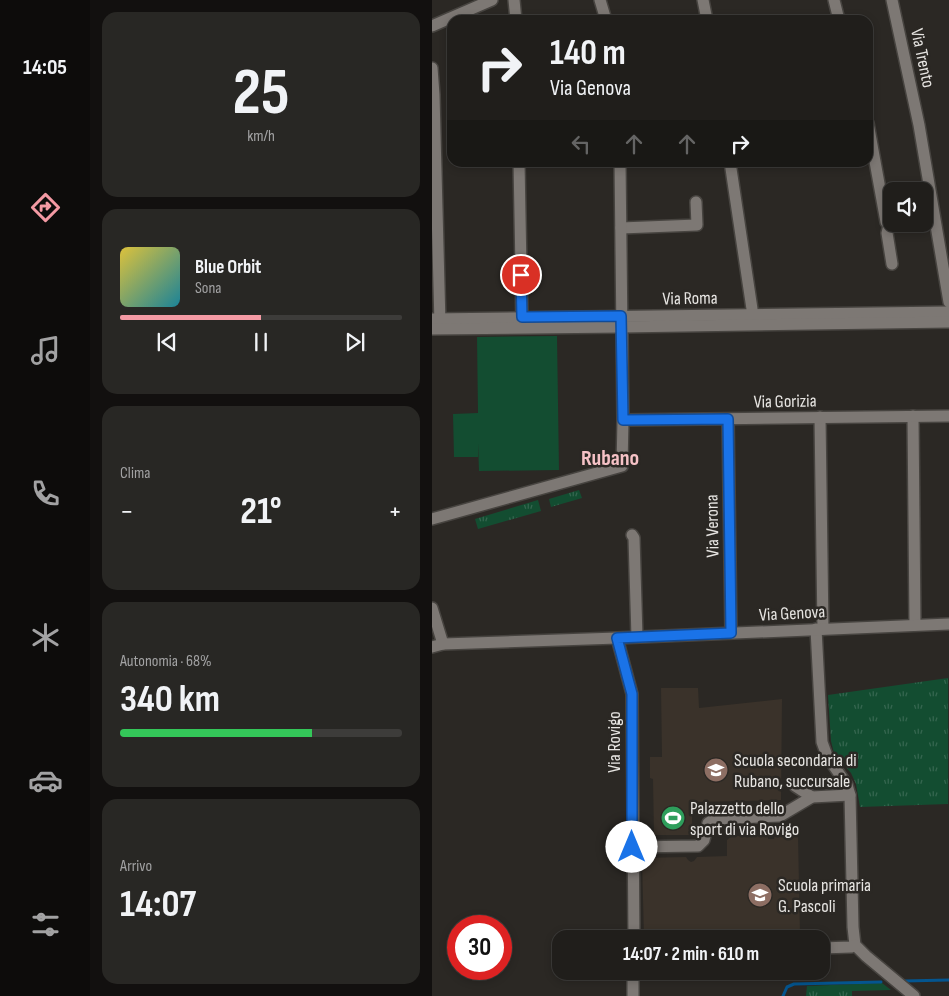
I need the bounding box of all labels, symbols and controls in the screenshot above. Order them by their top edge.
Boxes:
street label: Via Trento [906,27,939,90]
text: 140 m [550,32,626,75]
icon: right [467,35,532,100]
text: 14:05 [23,54,67,81]
text: 25 [232,55,290,133]
text: Via Genova [550,75,631,102]
text: km/h [247,127,275,146]
icon: left [567,130,595,158]
icon: ahead [620,130,648,158]
icon: ahead [673,130,701,158]
icon: right [726,130,754,158]
map controls [883,182,933,232]
button: sound [883,182,933,232]
icon: directions [28,190,63,225]
pin [500,254,542,296]
text: Blue Orbit [195,256,261,279]
icon: arrive [507,261,535,289]
text: Sona [195,279,222,298]
street label: Via Roma [662,288,718,309]
icon: previous [153,328,181,356]
icon: pause [247,328,275,356]
icon: next [341,328,369,356]
icon: music [28,333,63,368]
street label: Via Gorizia [753,390,817,413]
district label: Rubano [581,445,639,472]
text: Clima [120,464,150,483]
icon: phone [28,476,63,511]
text: 21° [240,489,282,534]
street label: Via Verona [701,494,724,558]
text: − [120,495,134,528]
text: + [388,495,402,528]
street label: Via Genova [758,601,826,626]
icon: climate [28,620,63,655]
text: Autonomia · 68% [120,652,212,671]
text: 340 km [120,677,220,722]
street label: Via Rovigo [604,711,625,773]
place label: Scuola secondaria di Rubano, succursale [734,750,857,792]
school or university icon: Scuola secondaria di Rubano, succursale [703,757,729,783]
icon: car [28,763,63,798]
place label: Palazzetto dello sport di via Rovigo [690,798,799,840]
sports icon: Palazzetto dello sport di via Rovigo [660,805,686,831]
position arrow [605,820,657,872]
text: Arrivo [120,857,152,876]
place label: Scuola primaria G. Pascoli [778,875,871,917]
text: 14:07 [120,882,196,927]
school or university icon: Scuola primaria G. Pascoli [747,882,773,908]
icon: filters [28,907,63,942]
speed limit sign: 30 [447,915,512,980]
text: 14:07 · 2 min · 610 m [623,943,759,966]

